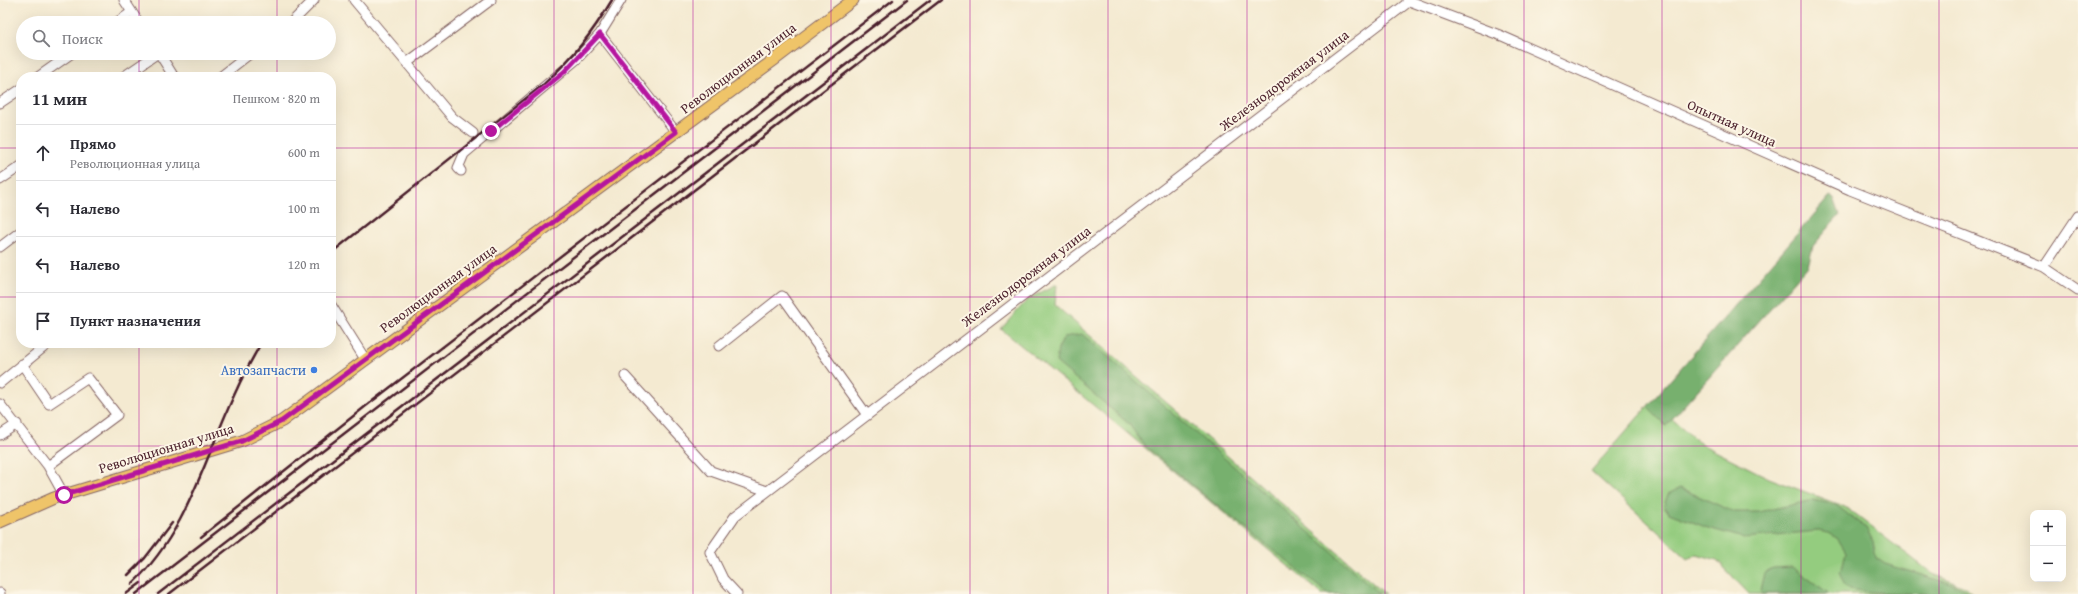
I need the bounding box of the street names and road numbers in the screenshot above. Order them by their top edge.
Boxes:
street label: Революционная улица [676,18,800,118]
street label: Железнодорожная улица [1214,25,1353,136]
street label: Опытная улица [1684,94,1780,152]
street label: Железнодорожная улица [956,221,1095,332]
street label: Революционная улица [375,239,501,337]
street label: Революционная улица [96,418,236,478]

